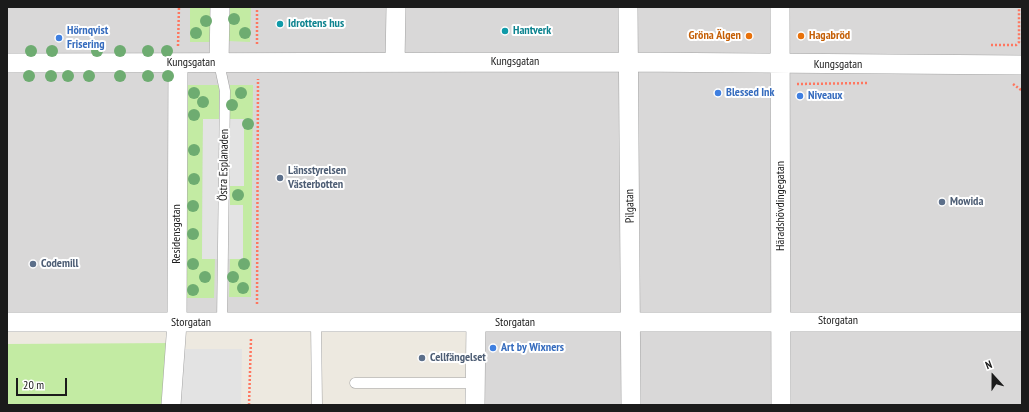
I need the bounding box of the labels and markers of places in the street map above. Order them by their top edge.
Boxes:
place label: Idrottens hus [288,17,344,31]
marker: Idrottens hus [275,19,285,29]
place label: Hörnqvist Frisering [67,24,108,52]
place label: Hantverk [513,24,551,38]
marker: Hantverk [500,26,510,36]
place label: Gröna Älgen [689,29,741,43]
place label: Hagabröd [809,29,850,43]
marker: Gröna Älgen [744,31,754,41]
marker: Hagabröd [796,31,806,41]
marker: Hörnqvist Frisering [54,33,64,43]
place label: Blessed Ink [726,86,774,100]
marker: Blessed Ink [713,88,723,98]
place label: Niveaux [808,89,843,103]
marker: Niveaux [795,91,805,101]
place label: Länsstyrelsen Västerbotten [288,164,346,192]
marker: Länsstyrelsen Västerbotten [275,173,285,183]
place label: Mowida [950,195,983,209]
marker: Mowida [937,197,947,207]
place label: Codemill [41,257,78,271]
marker: Codemill [28,259,38,269]
place label: Art by Wixners [501,341,564,355]
marker: Art by Wixners [488,343,498,353]
place label: Cellfängelset [430,351,486,365]
marker: Cellfängelset [417,353,427,363]

